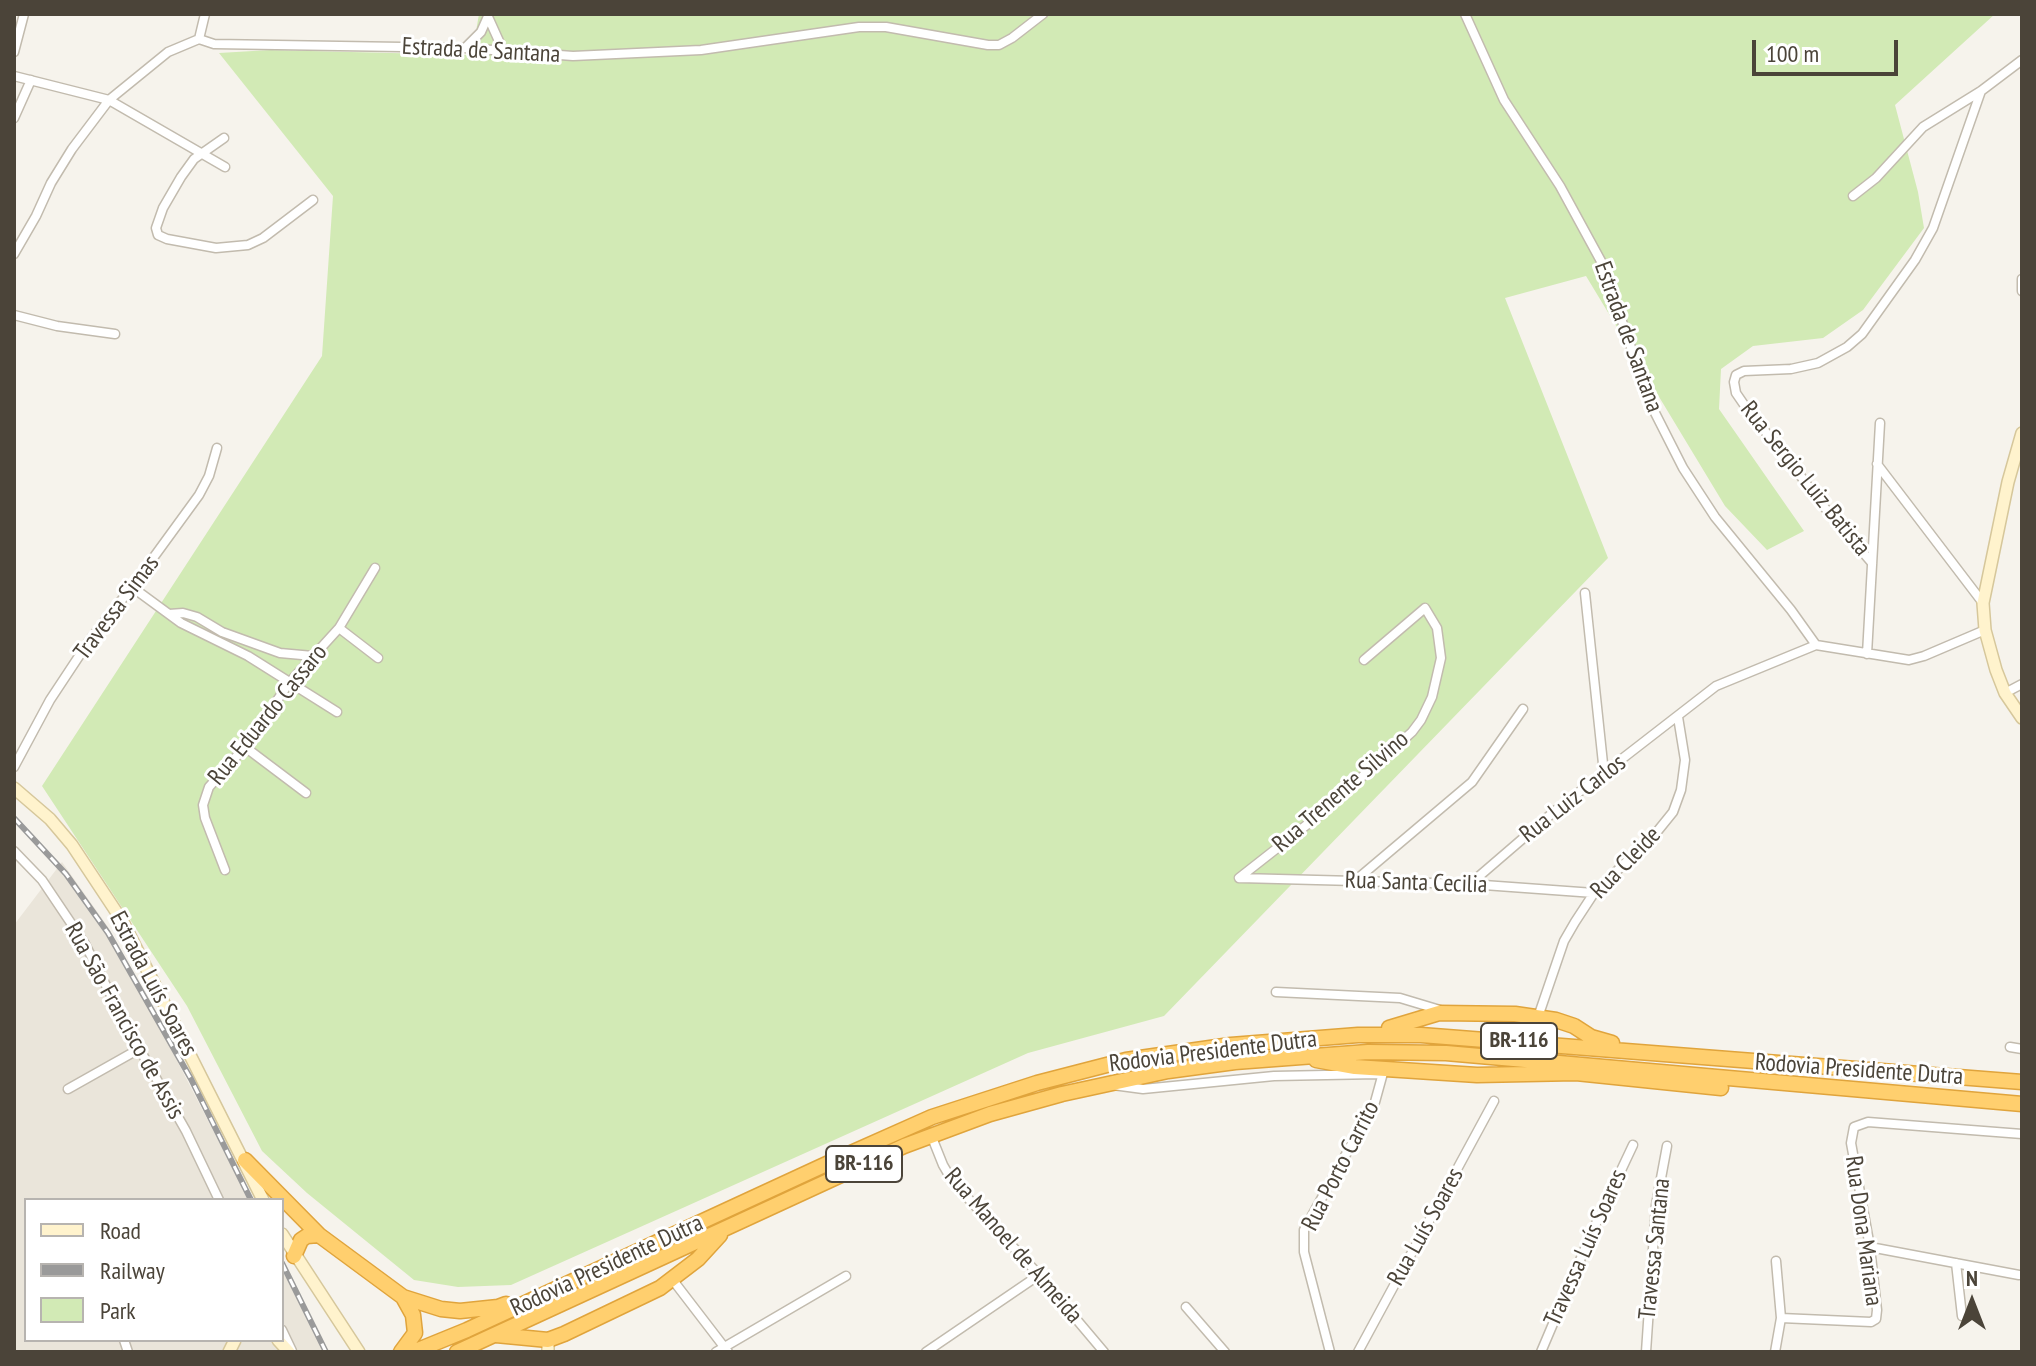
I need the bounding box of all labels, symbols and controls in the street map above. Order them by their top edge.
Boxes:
scale bar [1756,24,1902,74]
street label: Estrada de Santana [401,32,561,70]
text: 100 m [1766,38,1819,69]
street label: Estrada de Santana [1587,258,1669,416]
street label: Rua Sergio Luiz Batista [1734,396,1876,562]
street label: Travessa Simas [68,550,166,666]
street label: Rua Eduardo Cassaro [202,639,334,791]
street label: Rua Trenente Silvino [1267,725,1415,859]
street label: Rua Luiz Carlos [1514,749,1632,849]
street label: Rua Cleide [1585,821,1667,905]
street label: Rua Santa Cecilia [1344,866,1488,900]
street label: Estrada Luís Soares [103,907,203,1061]
street label: Rua São Francisco de Assis [58,918,190,1124]
road number: BR-116 [1481,1023,1557,1059]
street label: Rodovia Presidente Dutra [1108,1025,1318,1079]
street label: Rodovia Presidente Dutra [1754,1048,1964,1092]
street label: Rua Porto Carrito [1296,1096,1386,1236]
road number: BR-116 [826,1146,902,1182]
street label: Rua Dona Mariana [1838,1154,1888,1308]
street label: Rua Manoel de Almeida [938,1163,1088,1329]
street label: Rua Luís Soares [1382,1163,1470,1291]
street label: Travessa Luís Soares [1539,1165,1633,1331]
street label: Travessa Santana [1633,1177,1677,1321]
legend [24,1198,284,1342]
street label: Rodovia Presidente Dutra [506,1209,708,1323]
text: Road [100,1215,141,1246]
text: Railway [100,1255,165,1286]
north arrow [1932,1262,2012,1342]
text: N [1966,1264,1978,1292]
text: Park [100,1295,136,1326]

